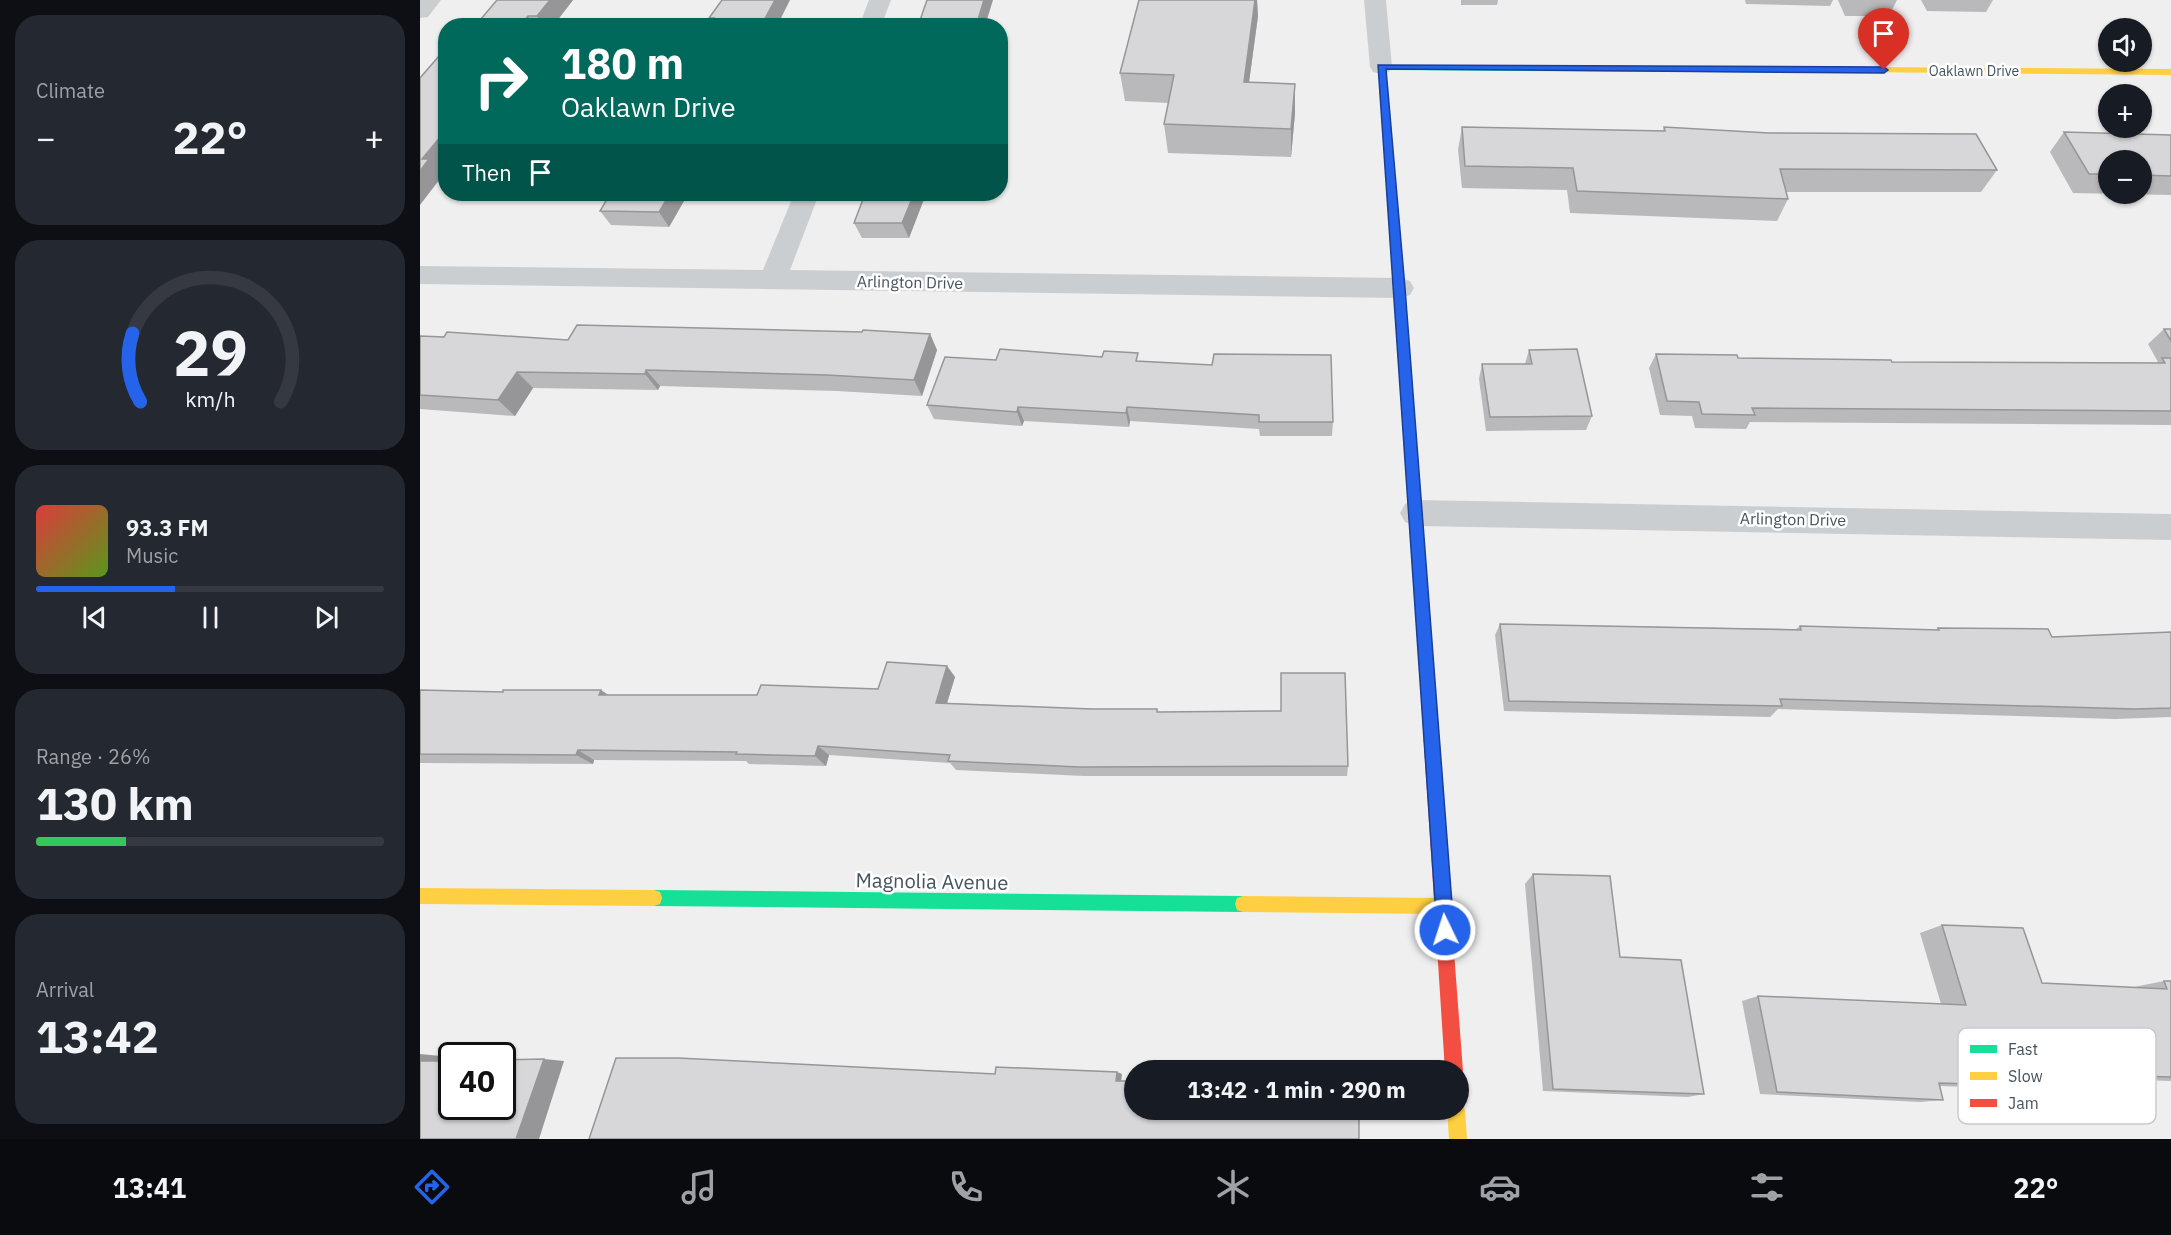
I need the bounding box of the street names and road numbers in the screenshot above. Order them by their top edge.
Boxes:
street label: Oaklawn Drive [1929,62,2020,80]
street label: Arlington Drive [857,271,964,293]
street label: Arlington Drive [1740,508,1847,530]
street label: Magnolia Avenue [855,866,1009,896]

